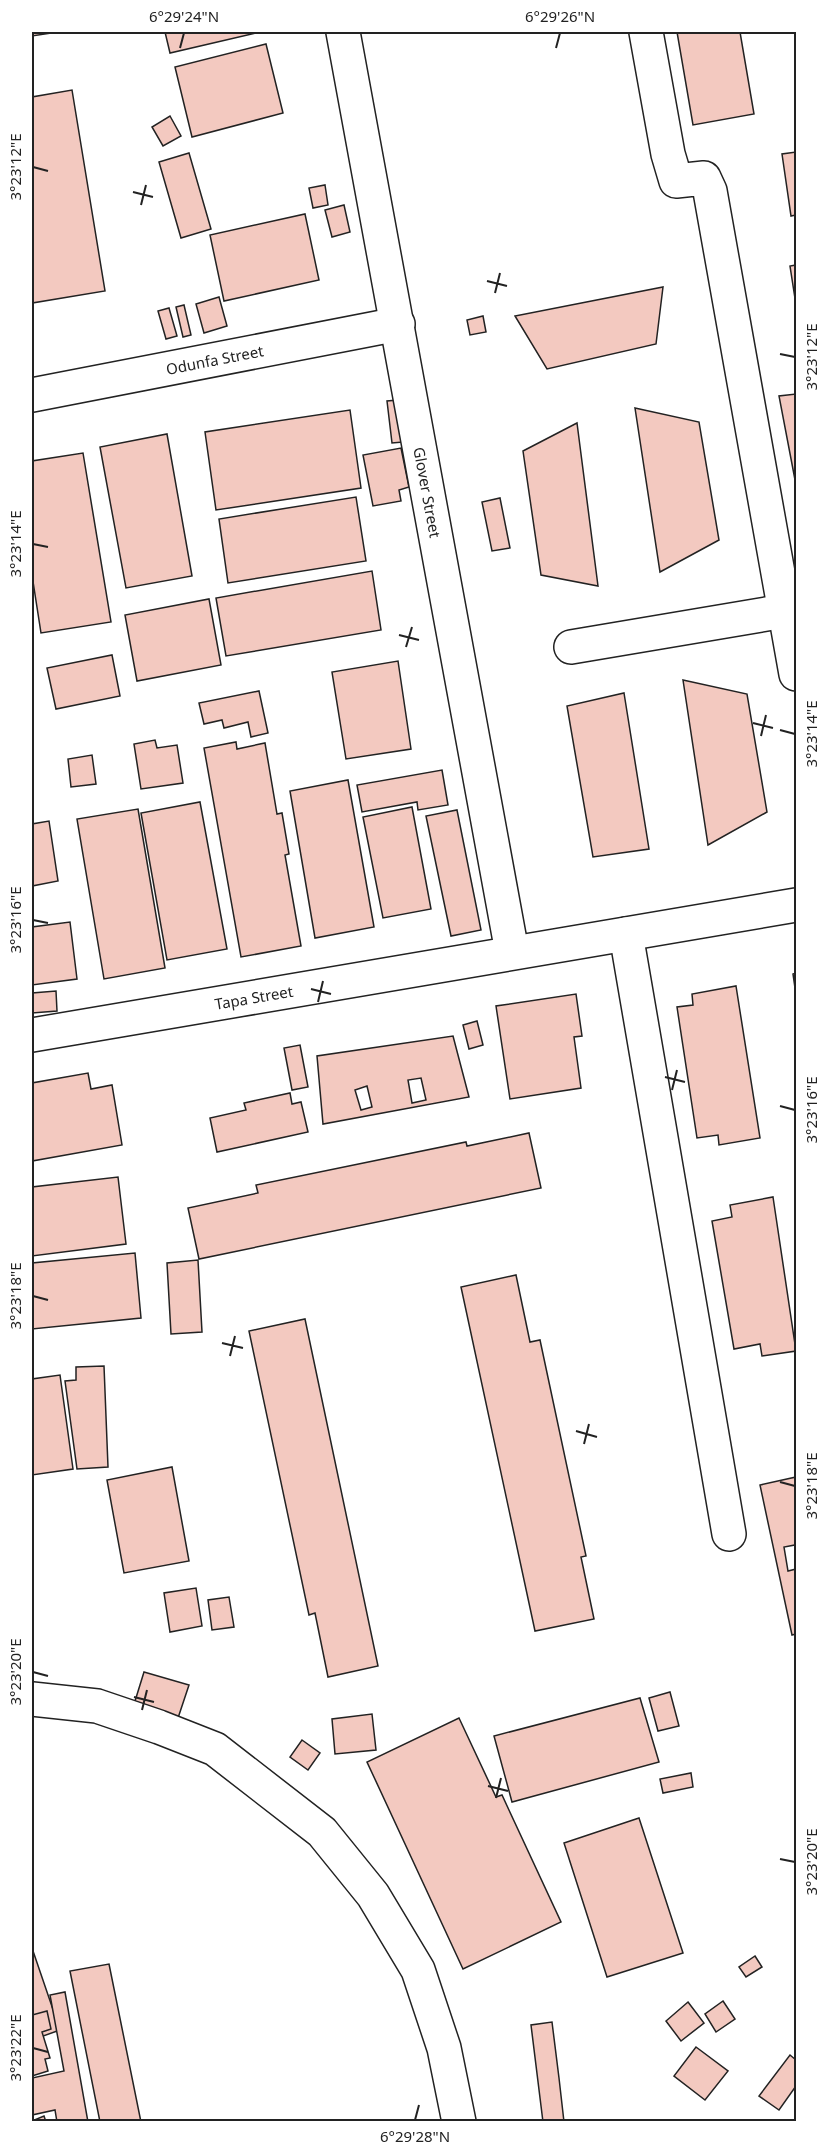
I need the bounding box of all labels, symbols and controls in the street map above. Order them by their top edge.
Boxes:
text: 6°29'24"N [149,6,219,26]
text: 6°29'26"N [525,6,595,26]
text: 3°23'12"E [5,133,25,201]
text: 3°23'12"E [801,323,821,391]
street label: Odunfa Street [164,340,266,379]
street label: Glover Street [409,445,446,540]
text: 3°23'14"E [5,510,25,578]
text: 3°23'14"E [801,700,821,768]
text: 3°23'16"E [5,886,25,954]
street label: Tapa Street [213,981,295,1014]
text: 3°23'16"E [801,1076,821,1144]
text: 3°23'18"E [5,1262,25,1330]
text: 3°23'18"E [801,1452,821,1520]
text: 3°23'20"E [5,1638,25,1706]
text: 3°23'20"E [801,1828,821,1896]
text: 3°23'22"E [5,2014,25,2082]
text: 6°29'28"N [380,2126,450,2146]

